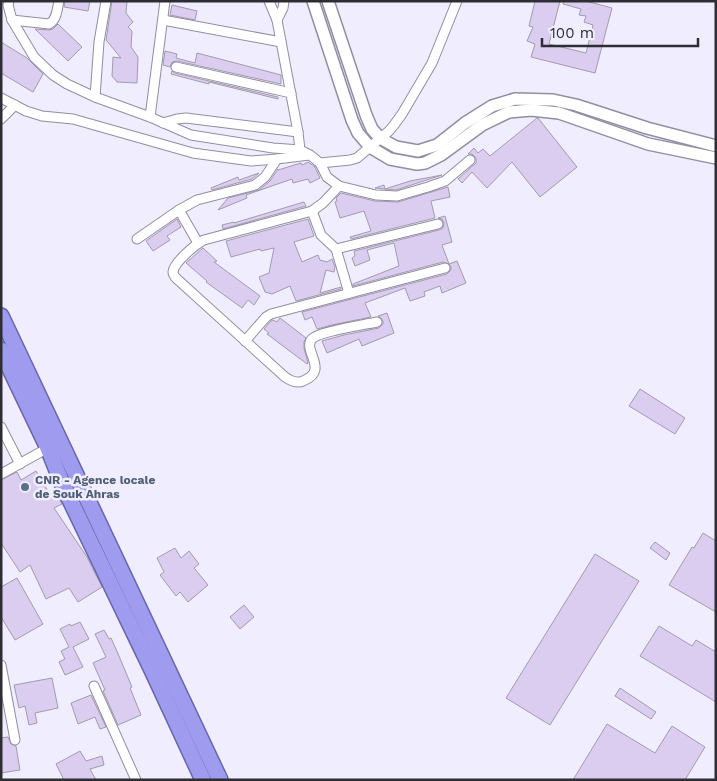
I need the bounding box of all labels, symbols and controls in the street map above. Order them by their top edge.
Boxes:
scale bar [542,15,698,47]
text: 100 m [550,24,594,42]
place label: CNR - Agence locale de Souk Ahras [35,473,155,501]
marker: CNR - Agence locale de Souk Ahras [19,481,31,493]

